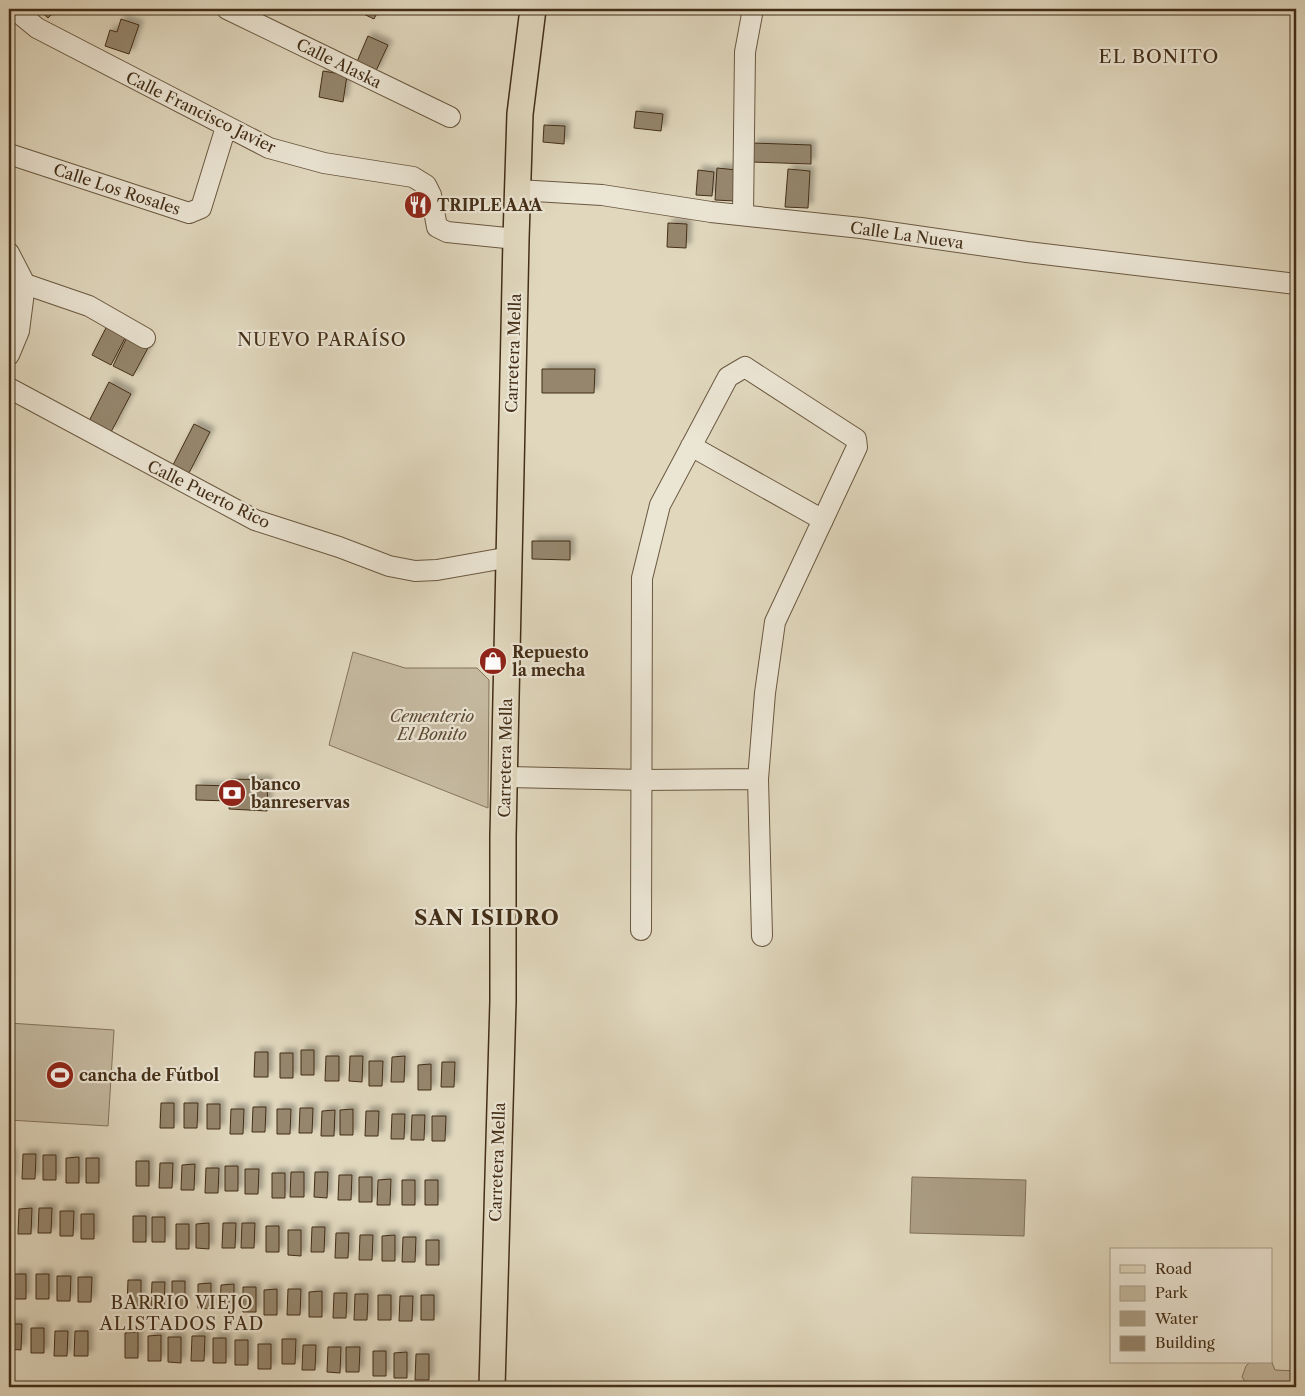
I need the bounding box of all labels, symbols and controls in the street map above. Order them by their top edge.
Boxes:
street label: Calle Alaska [293,34,385,92]
district label: EL BONITO [1099,45,1219,68]
street label: Calle Francisco Javier [123,67,279,157]
street label: Calle Los Rosales [51,159,183,219]
restaurant icon: TRIPLE AAA [403,190,433,220]
place label: TRIPLE AAA [437,195,543,215]
street label: Calle La Nueva [849,217,966,253]
street label: Carretera Mella [501,292,525,413]
district label: NUEVO PARAÍSO [237,328,407,351]
street label: Calle Puerto Rico [144,456,274,532]
place label: Repuesto la mecha [512,642,589,680]
shop icon: Repuesto la mecha [478,646,508,676]
street label: Carretera Mella [494,698,516,818]
park label: Cementerio El Bonito [390,706,474,744]
place label: banco banreservas [250,774,350,812]
bank icon: banco banreservas [217,778,247,808]
district label: SAN ISIDRO [414,905,560,930]
sports icon: cancha de Fútbol [45,1060,75,1090]
place label: cancha de Fútbol [79,1065,220,1085]
street label: Carretera Mella [485,1101,509,1222]
legend [1110,1248,1272,1364]
text: Road [1155,1259,1192,1278]
text: Park [1155,1283,1189,1302]
district label: BARRIO VIEJO ALISTADOS FAD [99,1292,264,1335]
text: Water [1154,1309,1199,1328]
text: Building [1155,1333,1215,1352]

